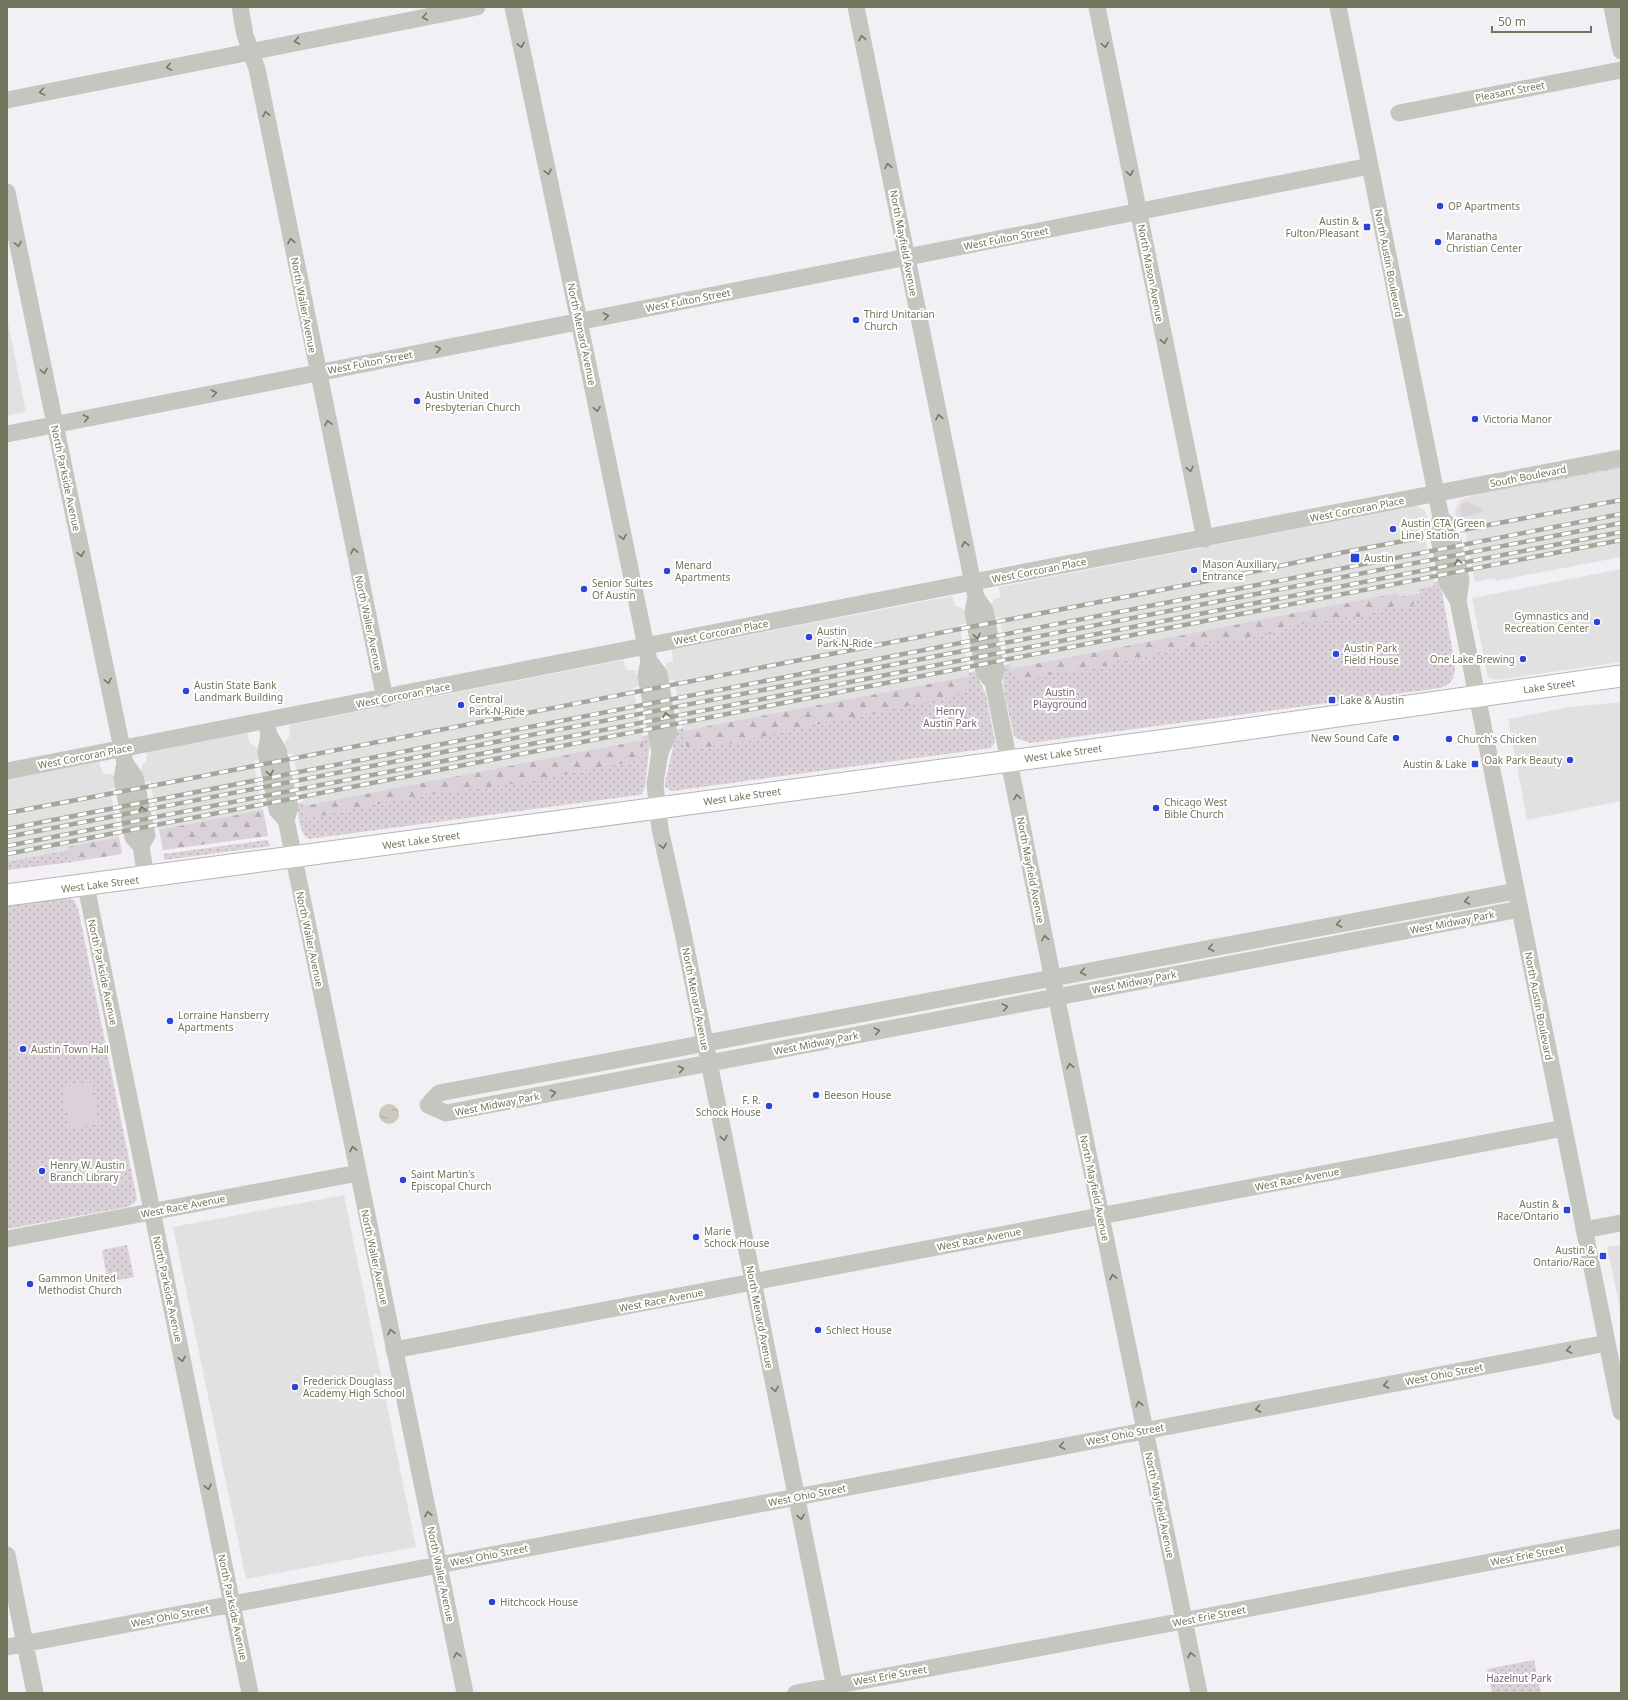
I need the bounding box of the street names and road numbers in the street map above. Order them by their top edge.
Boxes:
street label: Pleasant Street [1474,77,1546,105]
street label: North Mayfield Avenue [887,189,921,298]
street label: North Austin Boulevard [1372,208,1406,318]
street label: West Fulton Street [962,223,1050,253]
street label: North Mason Avenue [1135,223,1167,324]
street label: North Waller Avenue [288,256,320,355]
street label: North Menard Avenue [564,281,600,387]
street label: West Fulton Street [644,285,732,315]
street label: West Fulton Street [326,347,414,377]
street label: North Parkside Avenue [48,424,84,533]
street label: South Boulevard [1489,462,1567,490]
street label: West Corcoran Place [1309,493,1406,525]
street label: West Corcoran Place [991,554,1088,586]
street label: North Waller Avenue [352,574,386,672]
street label: West Corcoran Place [673,616,770,648]
street label: Lake Street [1522,675,1576,697]
street label: West Corcoran Place [355,679,452,711]
street label: West Corcoran Place [37,740,134,772]
street label: West Lake Street [1023,741,1103,765]
street label: West Lake Street [702,784,782,808]
street label: North Mayfield Avenue [1014,816,1048,925]
street label: West Lake Street [381,828,461,852]
street label: West Lake Street [60,872,140,896]
street label: North Waller Avenue [293,890,327,988]
street label: West Midway Park [1409,907,1496,937]
street label: North Parkside Avenue [85,918,121,1027]
street label: North Menard Avenue [679,946,713,1052]
street label: North Austin Boulevard [1522,951,1556,1061]
street label: West Midway Park [1091,967,1178,997]
street label: West Midway Park [773,1028,860,1058]
street label: West Midway Park [454,1089,541,1119]
street label: North Mayfield Avenue [1077,1134,1113,1243]
street label: West Race Avenue [1254,1164,1341,1194]
street label: West Race Avenue [140,1191,227,1221]
street label: North Waller Avenue [358,1208,392,1306]
street label: West Race Avenue [936,1224,1023,1254]
street label: North Parkside Avenue [150,1235,186,1344]
street label: North Menard Avenue [743,1264,777,1370]
street label: West Race Avenue [618,1285,705,1315]
street label: West Ohio Street [1404,1360,1484,1388]
street label: West Ohio Street [1085,1420,1165,1448]
street label: North Mayfield Avenue [1142,1451,1178,1560]
street label: West Ohio Street [767,1481,847,1509]
street label: North Waller Avenue [424,1525,458,1623]
street label: West Ohio Street [449,1541,529,1569]
street label: West Erie Street [1489,1541,1565,1569]
street label: North Parkside Avenue [215,1553,251,1662]
street label: West Ohio Street [130,1602,210,1630]
street label: West Erie Street [1171,1602,1247,1630]
street label: West Erie Street [852,1662,928,1688]

